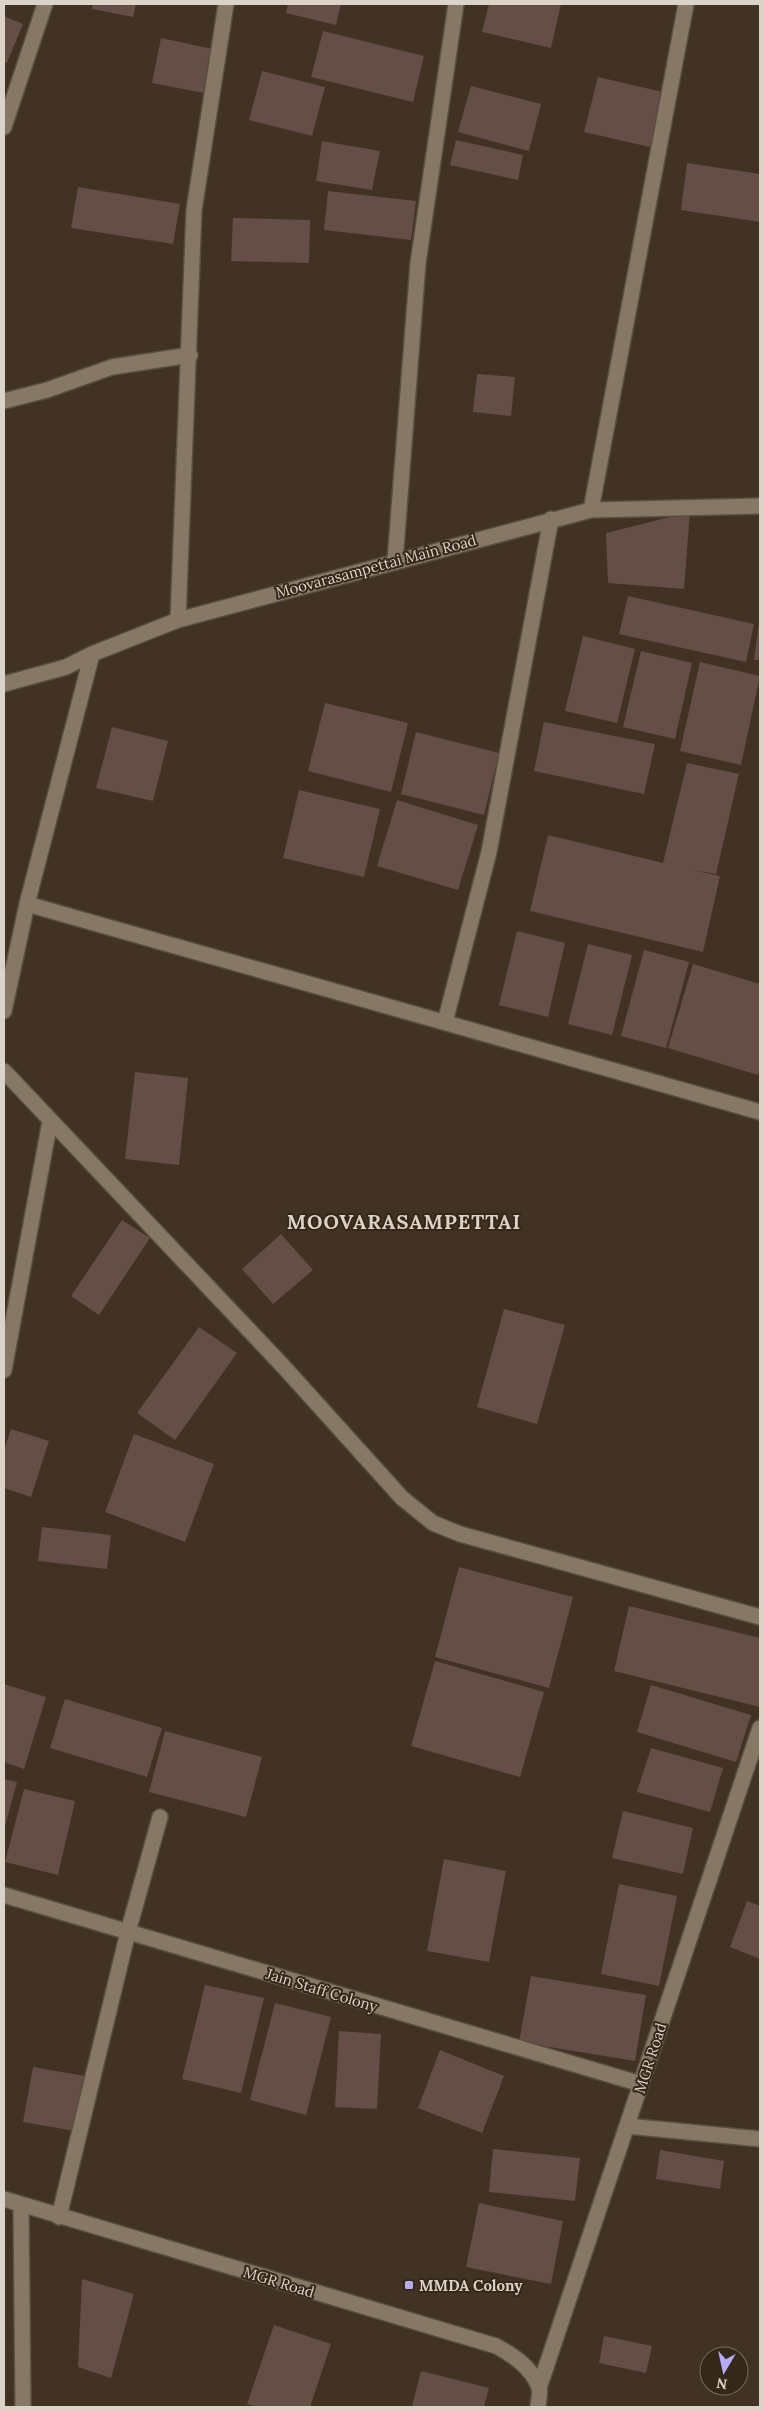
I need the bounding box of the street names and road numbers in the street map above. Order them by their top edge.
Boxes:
street label: Moovarasampettai Main Road [274,530,478,602]
street label: Jain Staff Colony [263,1964,380,2016]
street label: MGR Road [630,2020,670,2096]
street label: MGR Road [241,2262,317,2302]

